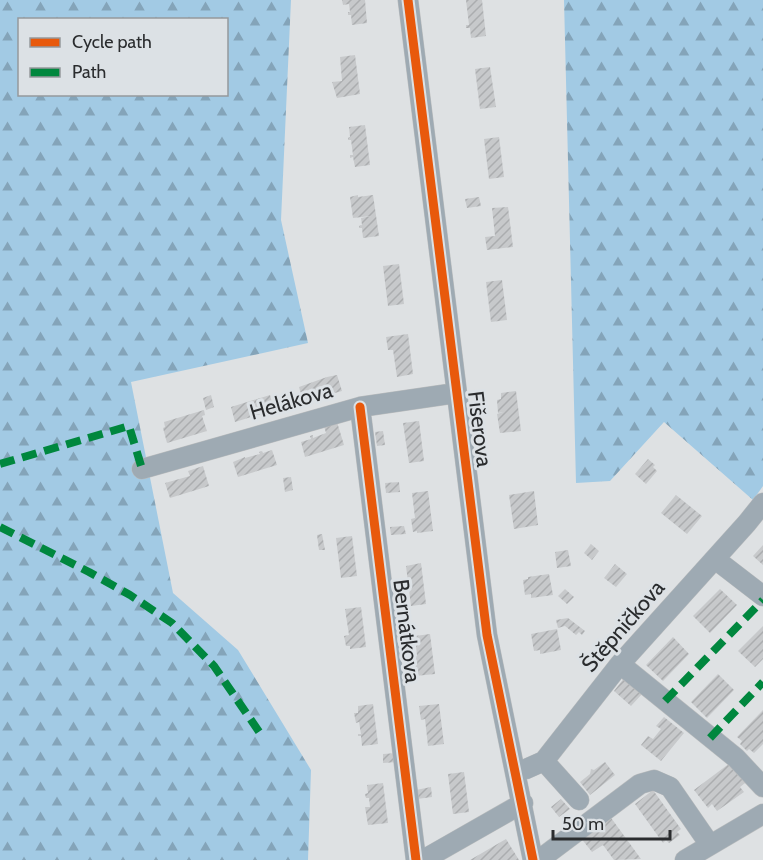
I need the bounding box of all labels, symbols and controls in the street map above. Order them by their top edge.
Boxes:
legend [18,18,228,96]
text: Cycle path [72,31,152,53]
text: Path [72,61,106,83]
street label: Helákova [247,376,336,426]
street label: Fišerova [462,390,498,469]
street label: Štěpničkova [576,574,671,677]
street label: Bernátkova [387,578,427,685]
scale bar [553,803,670,841]
text: 50 m [562,813,604,835]

